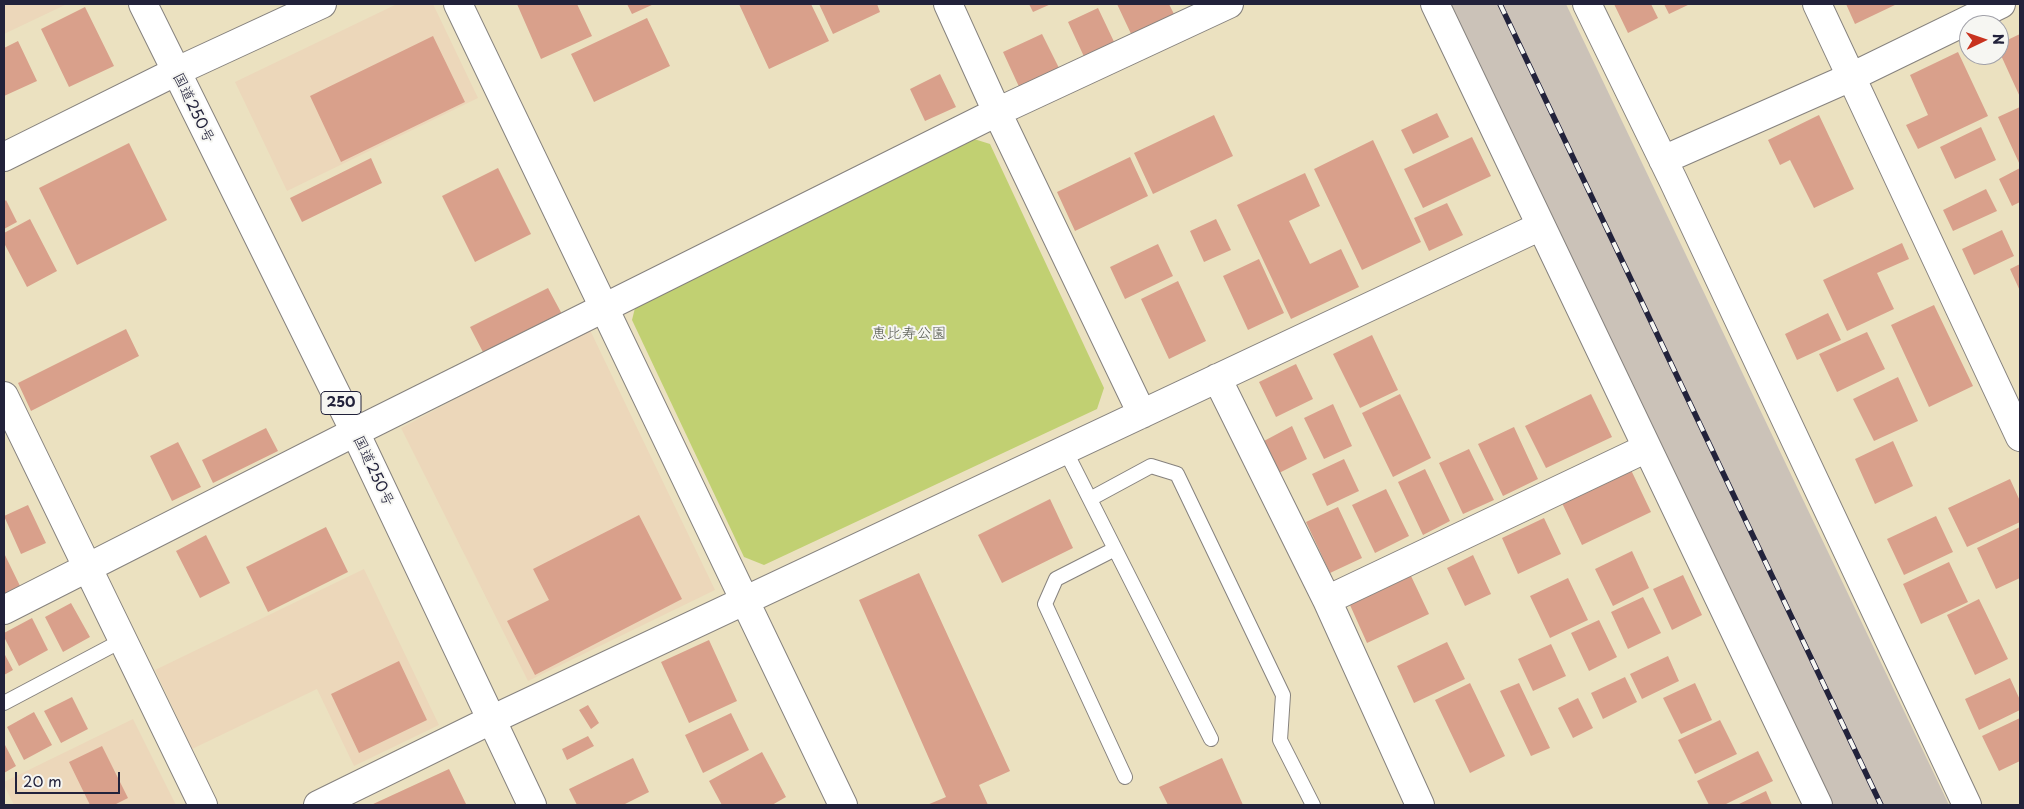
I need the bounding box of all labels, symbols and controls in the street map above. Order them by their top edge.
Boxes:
north arrow [1959,15,2009,65]
text: N [1988,33,2009,45]
street label: 国道250号 [168,70,218,146]
park label: 恵比寿公園 [872,325,946,343]
road number: 250 [321,392,361,414]
street label: 国道250号 [349,433,397,509]
scale bar [18,762,122,794]
text: 20 m [23,769,62,792]

